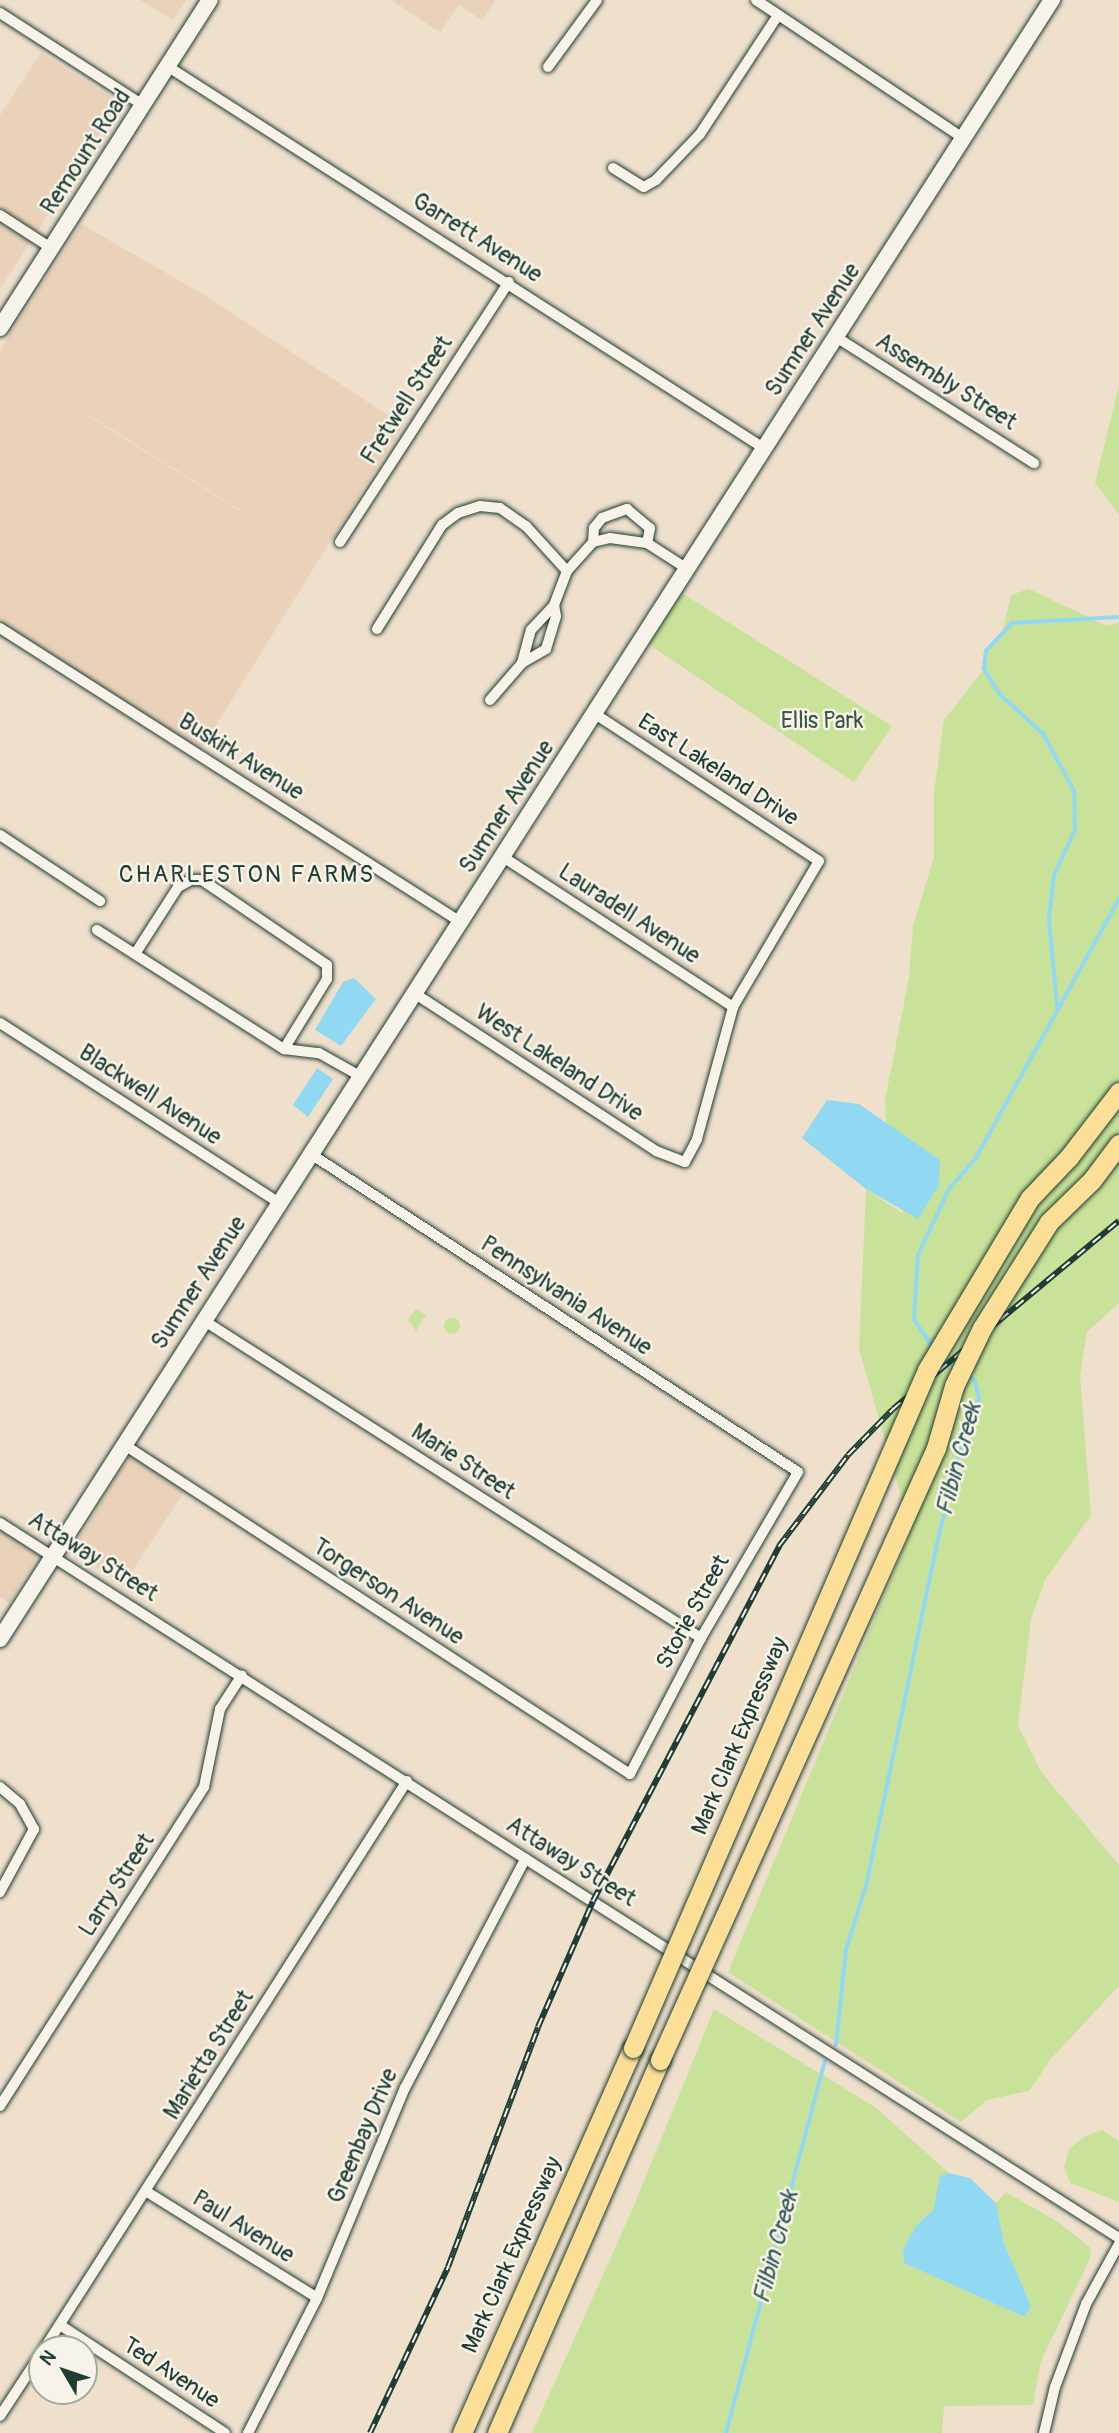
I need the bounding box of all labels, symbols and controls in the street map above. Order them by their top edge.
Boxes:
street label: Remount Road [35,84,137,220]
street label: Garrett Avenue [407,187,547,289]
street label: Sumner Avenue [760,258,866,402]
street label: Assembly Street [870,328,1022,436]
street label: Fretwell Street [355,331,459,469]
park label: Ellis Park [781,707,863,735]
street label: Buskirk Avenue [173,708,309,806]
street label: East Lakeland Drive [633,708,803,832]
street label: Sumner Avenue [454,735,560,879]
street label: Lauradell Avenue [553,858,705,970]
district label: CHARLESTON FARMS [121,861,373,889]
street label: West Lakeland Drive [470,999,648,1127]
street label: Blackwell Avenue [74,1039,226,1151]
street label: Sumner Avenue [146,1211,252,1355]
street label: Pennsylvania Avenue [475,1230,657,1362]
water label: Filbin Creek [930,1399,988,1519]
street label: Marie Street [406,1418,520,1506]
street label: Attaway Street [23,1506,163,1608]
street label: Torgerson Avenue [307,1533,469,1651]
street label: Storie Street [650,1550,736,1674]
street label: Mark Clark Expressway [686,1633,794,1839]
street label: Attaway Street [501,1811,641,1913]
street label: Larry Street [73,1828,161,1942]
street label: Marietta Street [158,1985,260,2125]
street label: Greenbay Drive [322,2064,404,2208]
street label: Mark Clark Expressway [456,2153,568,2357]
street label: Paul Avenue [187,2185,299,2269]
water label: Filbin Creek [747,2187,805,2307]
street label: Ted Avenue [117,2332,225,2414]
north arrow [28,2335,98,2405]
text: N [35,2346,62,2371]

